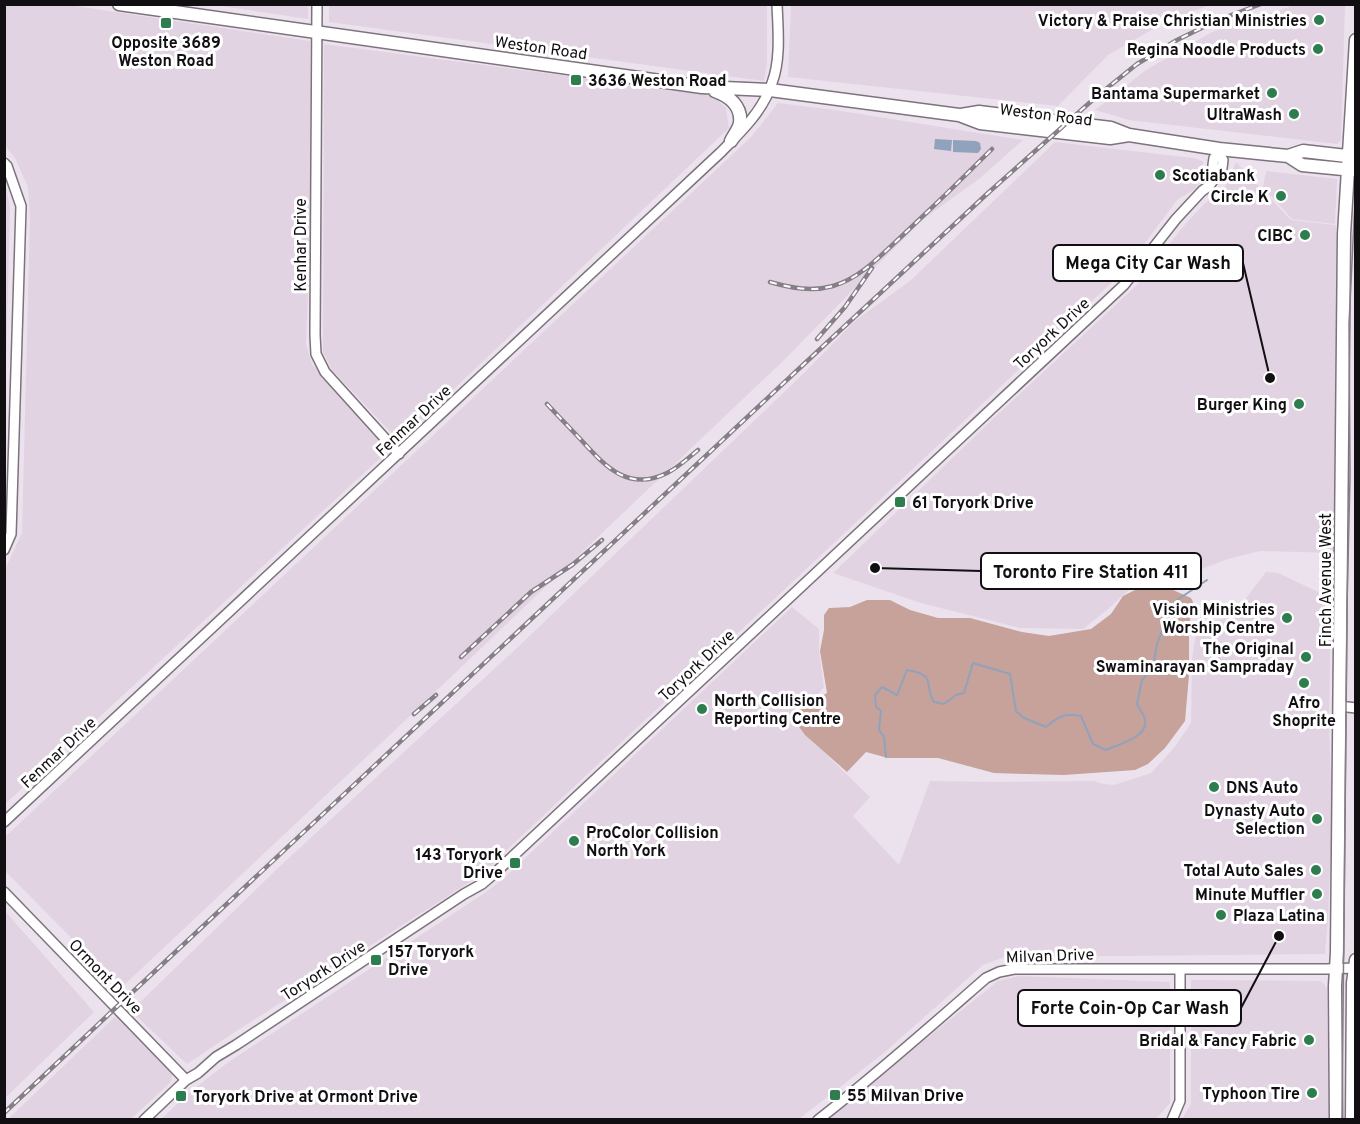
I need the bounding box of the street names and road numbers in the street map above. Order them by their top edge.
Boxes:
street label: Weston Road [493,33,588,65]
street label: Weston Road [998,100,1093,132]
street label: Kenhar Drive [292,198,312,292]
street label: Toryork Drive [1010,294,1095,375]
street label: Fenmar Drive [372,381,456,461]
street label: Finch Avenue West [1317,513,1337,647]
street label: Toryork Drive [655,626,740,707]
street label: Fenmar Drive [17,713,101,793]
street label: Ormont Drive [64,936,145,1019]
street label: Toryork Drive [278,937,370,1006]
street label: Milvan Drive [1006,945,1095,969]

